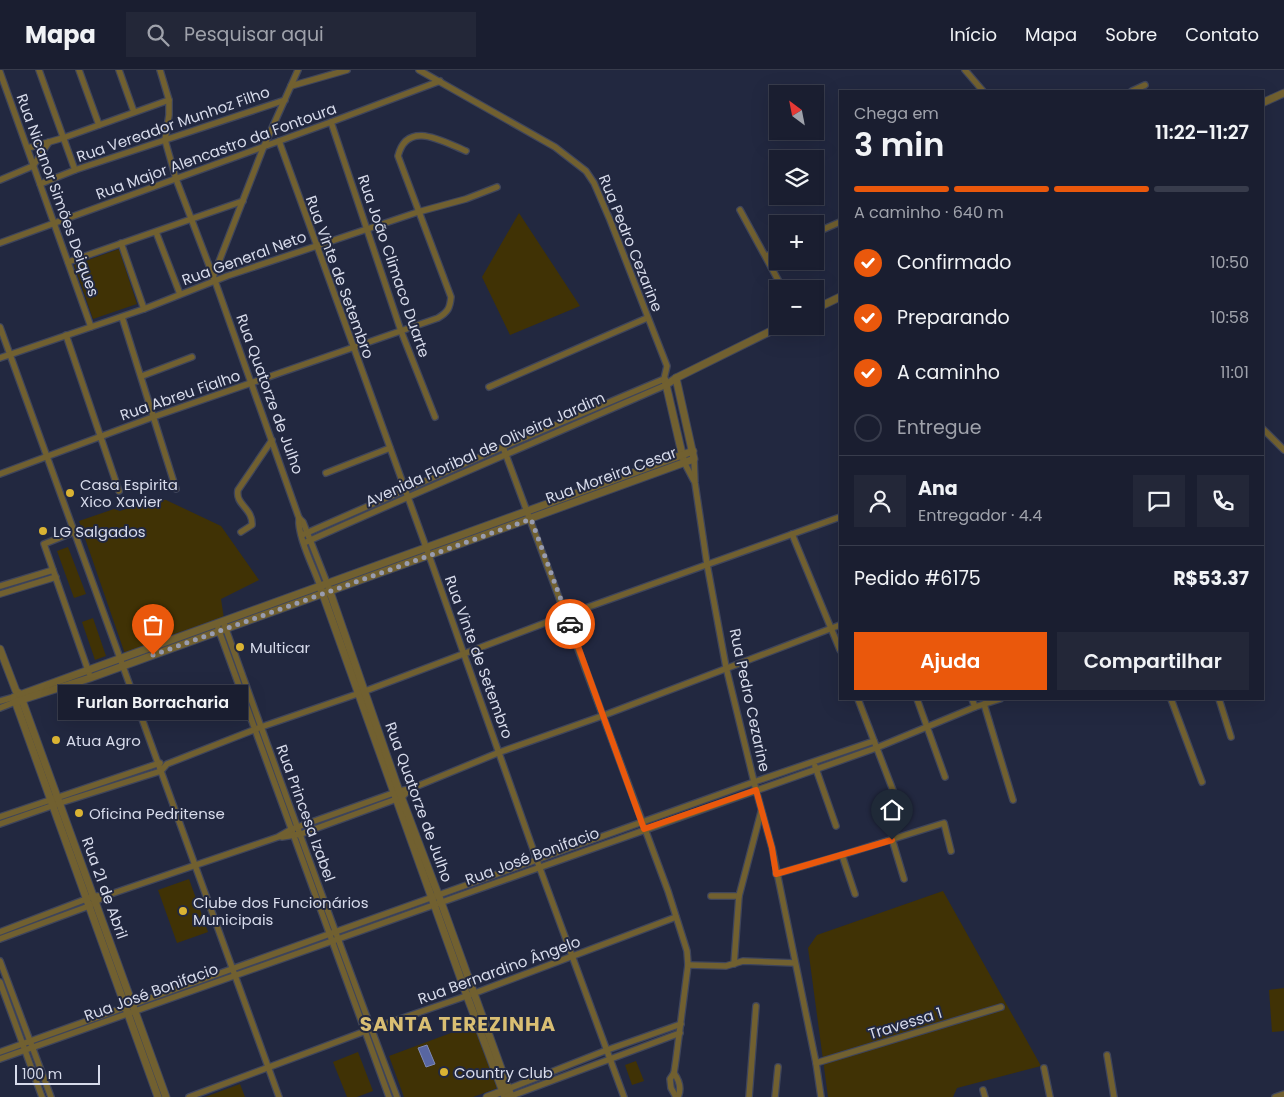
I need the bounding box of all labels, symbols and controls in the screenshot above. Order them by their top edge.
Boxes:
search box [126,12,476,57]
text: Mapa [25,18,96,51]
icon: search [144,21,172,49]
text: Pesquisar aqui [184,21,324,48]
text: Início [950,22,997,47]
text: Mapa [1025,22,1077,47]
text: Sobre [1105,22,1157,47]
text: Contato [1185,22,1259,47]
street label: Rua Vereador Munhoz Filho [74,81,272,167]
north arrow [769,85,824,140]
map controls [769,85,824,335]
street label: Rua Nicanor Simões Deiques [11,91,105,299]
street label: Rua Major Alencastro da Fontoura [93,98,339,204]
text: Chega em [854,102,939,125]
text: 11:22–11:27 [1155,119,1249,146]
text: 3 min [854,122,944,167]
button: layers [769,150,824,205]
street label: Rua Pedro Cezarine [594,171,668,315]
street label: Rua João Climaco Duarte [353,172,435,360]
street label: Rua Vinte de Setembro [301,193,379,361]
text: A caminho · 640 m [854,201,1004,224]
button: + [769,215,824,270]
street label: Rua General Neto [179,226,309,290]
icon: check [854,249,882,277]
text: Confirmado [897,249,1011,276]
text: 10:50 [1210,251,1249,274]
button: − [769,280,824,335]
icon: check [854,304,882,332]
text: Preparando [897,304,1010,331]
text: 10:58 [1210,306,1249,329]
street label: Rua Quatorze de Julho [231,311,309,477]
icon: check [854,359,882,387]
text: A caminho [897,359,1000,386]
text: 11:01 [1220,361,1249,384]
street label: Rua Abreu Fialho [117,365,243,425]
street label: Avenida Floribal de Oliveira Jardim [362,386,608,512]
text: Entregue [897,414,981,441]
street label: Rua Moreira Cesar [542,441,680,508]
place label: Casa Espirita Xico Xavier [80,474,178,512]
button: person [854,475,906,527]
text: Ana [918,475,958,502]
button: chat [1133,475,1185,527]
button: phone [1197,475,1249,527]
marker: Casa Espirita Xico Xavier [64,487,76,499]
text: Entregador · 4.4 [918,504,1042,527]
place label: LG Salgados [53,521,146,542]
marker: LG Salgados [37,525,49,537]
text: Pedido #6175 [854,565,981,592]
text: R$53.37 [1173,565,1249,592]
street label: Rua Vinte de Setembro [440,573,518,741]
courier [545,599,595,649]
pin [132,604,174,655]
icon: car [556,610,584,638]
icon: bag [139,611,167,639]
street label: Rua Pedro Cezarine [725,626,775,774]
button: Ajuda [854,632,1047,690]
button: Compartilhar [1057,632,1249,690]
place label: Multicar [250,637,311,658]
marker: Multicar [234,641,246,653]
callout: Furlan Borracharia [58,685,248,720]
text: Furlan Borracharia [77,691,229,714]
street label: Rua Quatorze de Julho [380,719,458,885]
place label: Atua Agro [66,730,141,751]
marker: Atua Agro [50,734,62,746]
street label: Rua Princesa Izabel [271,741,341,885]
pin [871,789,913,840]
icon: home [878,796,906,824]
place label: Oficina Pedritense [89,803,225,824]
marker: Oficina Pedritense [73,807,85,819]
street label: Rua José Bonifacio [462,822,602,890]
street label: Rua 21 de Abril [77,834,133,942]
place label: Clube dos Funcionários Municipais [193,892,369,930]
marker: Clube dos Funcionários Municipais [177,905,189,917]
street label: Rua Bernardino Ângelo [415,931,583,1009]
street label: Rua José Bonifacio [81,958,221,1026]
street label: Travessa 1 [866,1002,944,1044]
district label: SANTA TEREZINHA [360,1010,556,1038]
scale bar [15,1062,100,1085]
place label: Country Club [454,1062,553,1083]
text: 100 m [22,1064,62,1084]
marker: Country Club [438,1066,450,1078]

